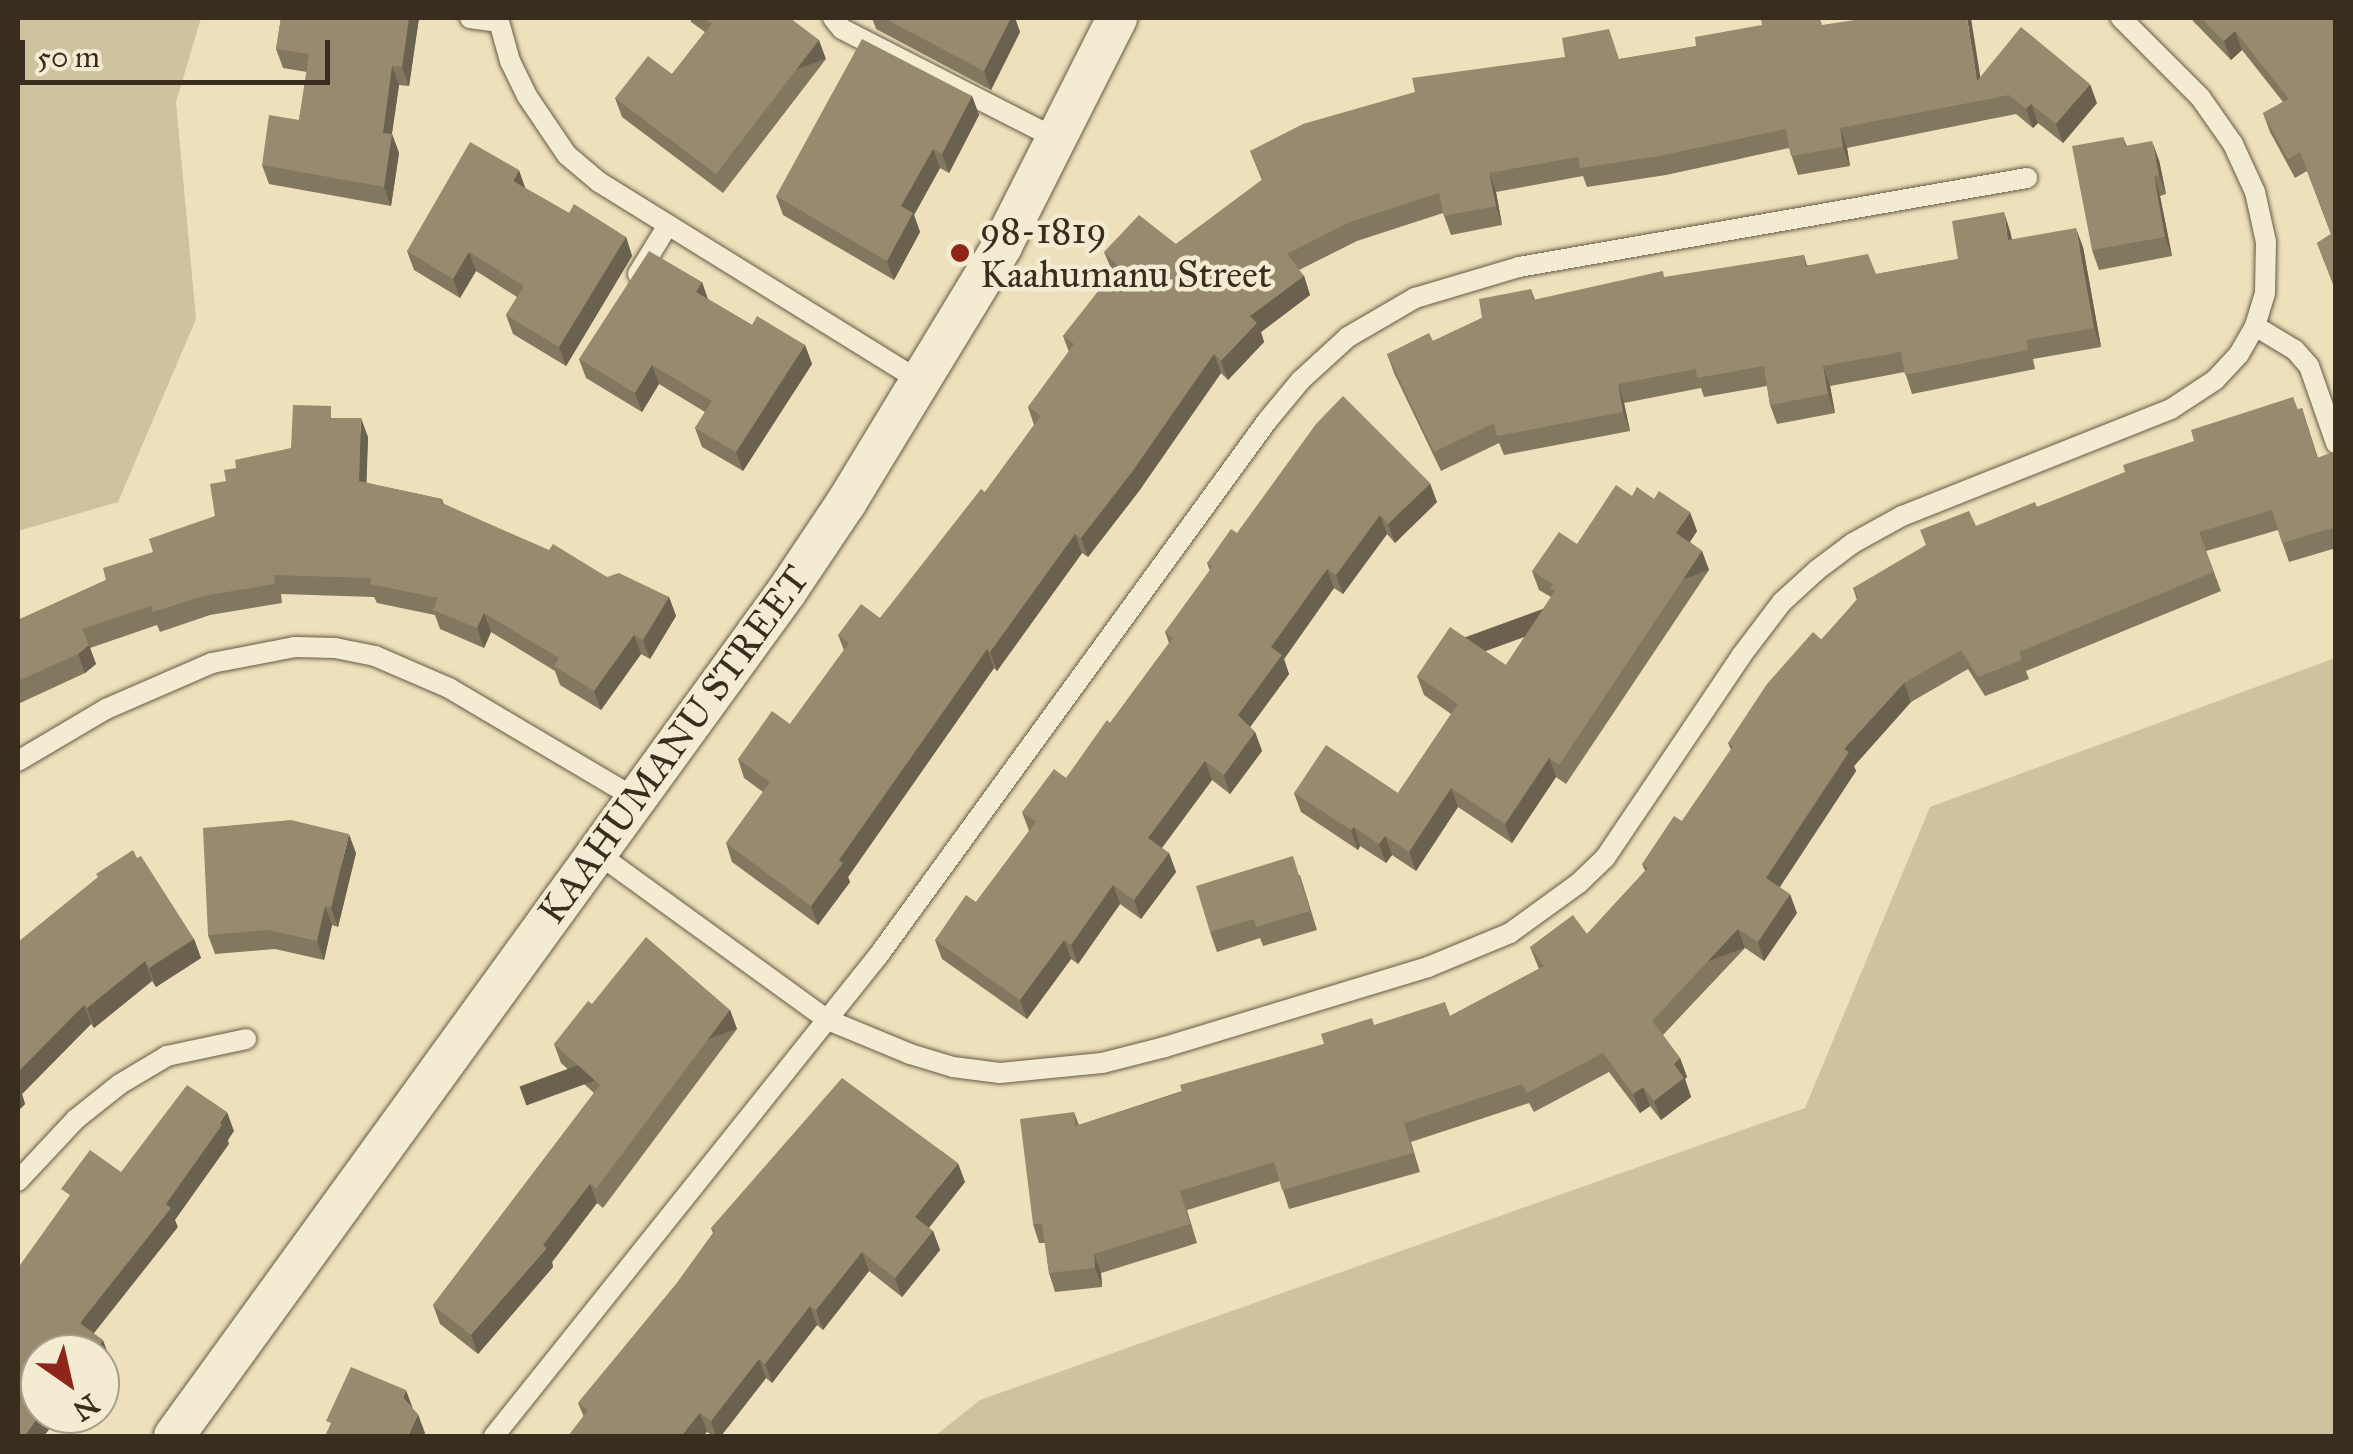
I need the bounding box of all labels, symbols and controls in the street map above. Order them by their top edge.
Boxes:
scale bar [25,20,335,82]
text: 50 m [37,39,100,75]
place label: 98-1819 Kaahumanu Street [980,208,1271,298]
marker: 98-1819 Kaahumanu Street [949,242,971,264]
street label: KAAHUMANU STREET [529,557,819,933]
north arrow [20,1334,120,1434]
text: N [66,1386,106,1429]

